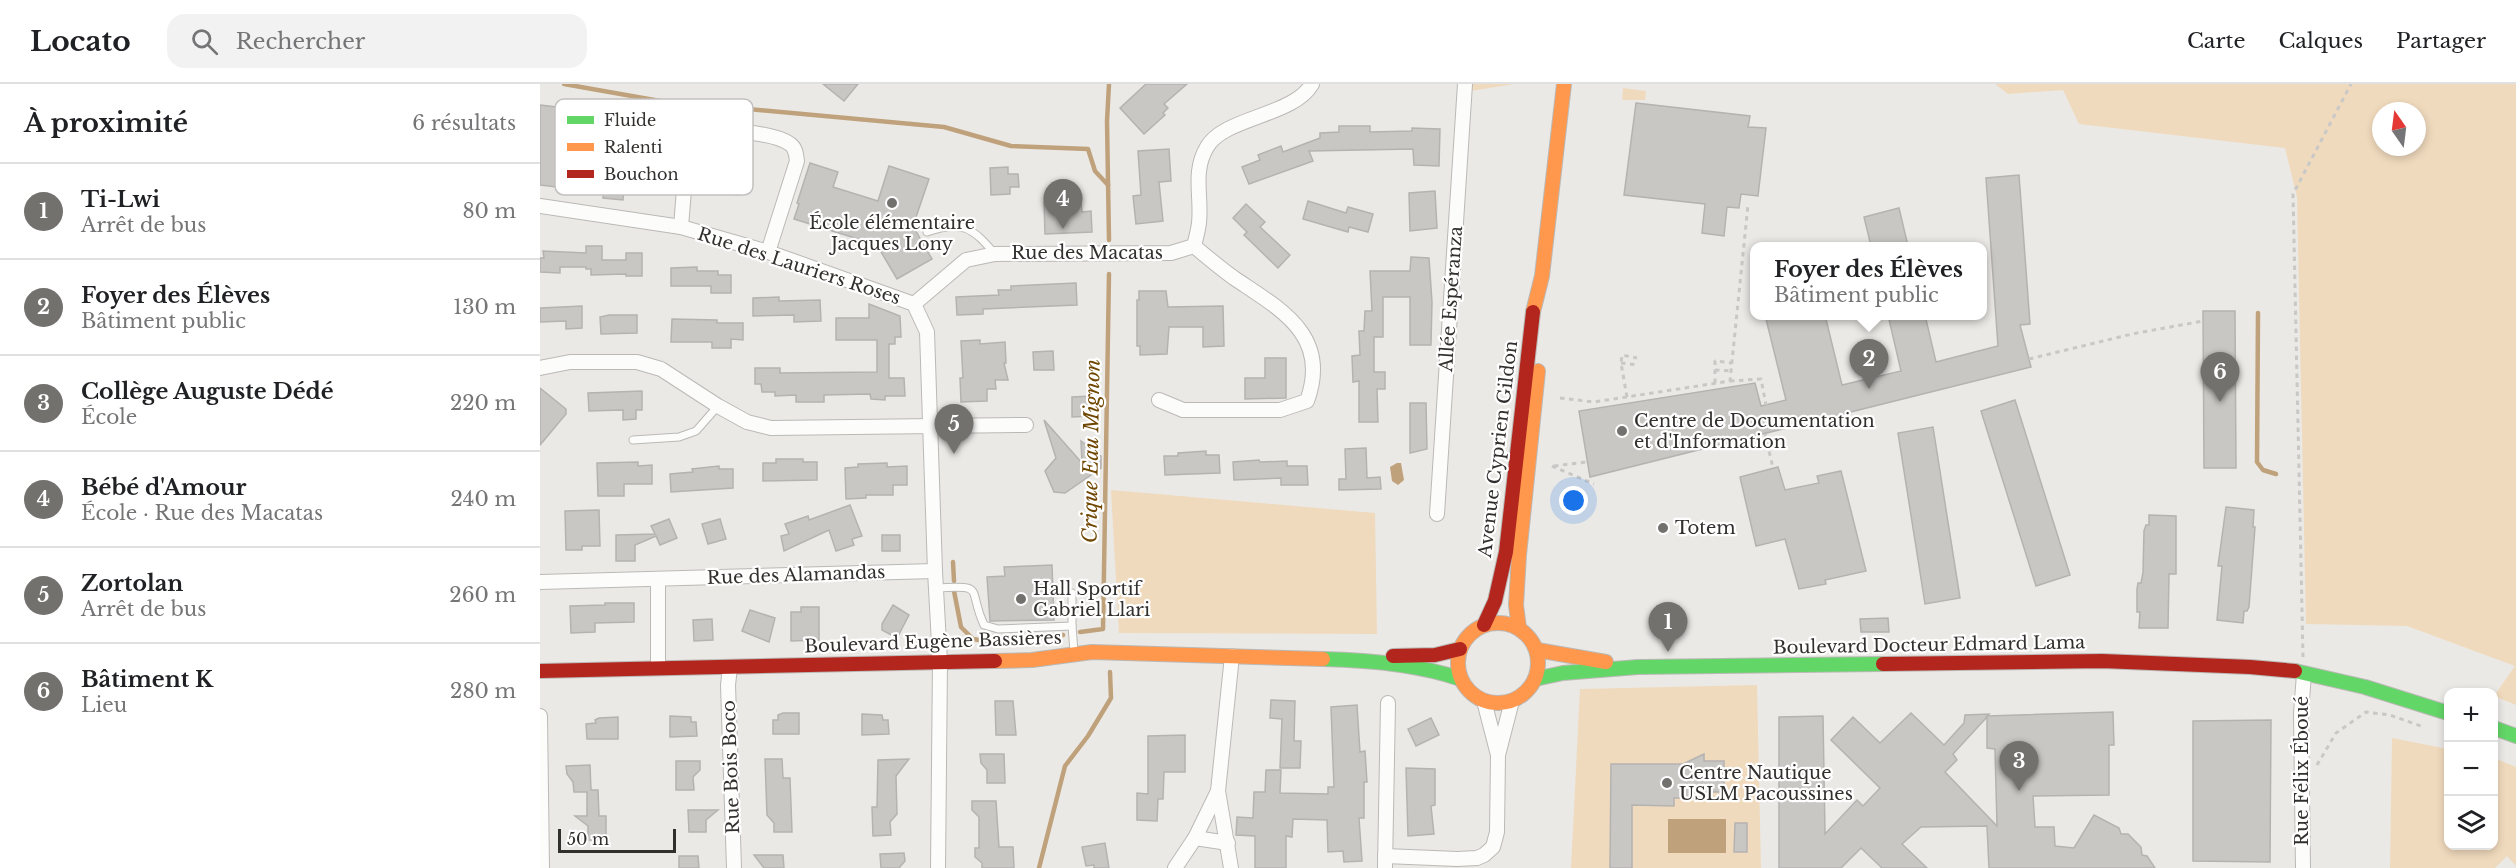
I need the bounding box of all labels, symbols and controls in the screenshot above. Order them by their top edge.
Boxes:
search box [167,14,587,68]
text: Locato [30,24,131,59]
icon: search [188,25,221,58]
text: Rechercher [236,28,365,55]
text: Carte [2187,28,2245,54]
text: Calques [2278,28,2363,54]
text: Partager [2396,28,2486,54]
legend [555,99,753,195]
north arrow [2372,102,2426,156]
text: À proximité [24,107,188,139]
text: Fluide [604,110,656,130]
text: 6 résultats [412,111,516,135]
text: Ralenti [604,137,663,157]
text: Bouchon [604,164,679,184]
pin: 4 [1044,180,1082,229]
text: Ti-Lwi [81,186,160,213]
marker: École élémentaire Jacques Lony [885,196,899,210]
text: 1 [39,199,48,223]
text: 80 m [462,199,516,223]
place label: École élémentaire Jacques Lony [809,211,975,255]
text: Arrêt de bus [81,213,206,237]
street label: Rue des Lauriers Roses [695,223,903,309]
street label: Allée Espéranza [1435,225,1467,374]
street label: Rue des Macatas [1011,242,1163,264]
popup [1750,242,1987,320]
text: Foyer des Élèves [1774,256,1963,283]
text: Foyer des Élèves [81,282,270,309]
text: Bâtiment public [1774,283,1939,307]
text: 2 [37,295,50,319]
text: 130 m [453,295,516,319]
text: Bâtiment public [81,309,246,333]
street label: Avenue Cyprien Gildon [1474,339,1522,560]
pin: 2 [1850,340,1888,389]
pin: 6 [2200,352,2240,402]
water label: Crique Eau Mignon [1077,359,1105,543]
text: Collège Auguste Dédé [81,378,334,405]
text: 3 [37,391,50,415]
text: 220 m [450,391,516,415]
pin: 5 [934,404,974,454]
text: École [81,405,137,429]
place label: Centre de Documentation et d'Information [1634,410,1875,453]
marker: Centre de Documentation et d'Information [1615,424,1629,438]
text: Bébé d'Amour [81,474,247,501]
your location [1559,486,1588,515]
text: 4 [37,487,50,511]
text: 240 m [451,487,516,511]
text: École · Rue des Macatas [81,501,323,525]
place label: Totem [1675,517,1736,539]
marker: Totem [1656,521,1670,535]
street label: Rue des Alamandas [706,561,886,589]
text: Zortolan [81,570,183,597]
place label: Hall Sportif Gabriel Llari [1033,578,1150,621]
text: 5 [38,583,49,607]
text: 260 m [449,583,516,607]
marker: Hall Sportif Gabriel Llari [1014,592,1028,606]
text: Arrêt de bus [81,597,206,621]
pin: 1 [1648,602,1688,652]
street label: Boulevard Eugène Bassières [804,627,1062,657]
street label: Boulevard Docteur Edmard Lama [1773,631,2085,659]
text: Bâtiment K [81,666,213,693]
text: 6 [37,679,50,703]
text: 280 m [450,679,516,703]
map controls [2444,688,2498,850]
button: + [2444,688,2498,742]
text: Lieu [81,693,127,717]
street label: Rue Félix Éboué [2290,696,2313,846]
street label: Rue Bois Boco [718,700,744,834]
pin: 3 [2000,742,2038,791]
button: − [2444,742,2498,796]
place label: Centre Nautique USLM Pacoussines [1679,762,1853,805]
marker: Centre Nautique USLM Pacoussines [1660,776,1674,790]
button: layers [2444,796,2498,850]
scale bar [558,826,676,854]
text: 50 m [567,829,609,849]

